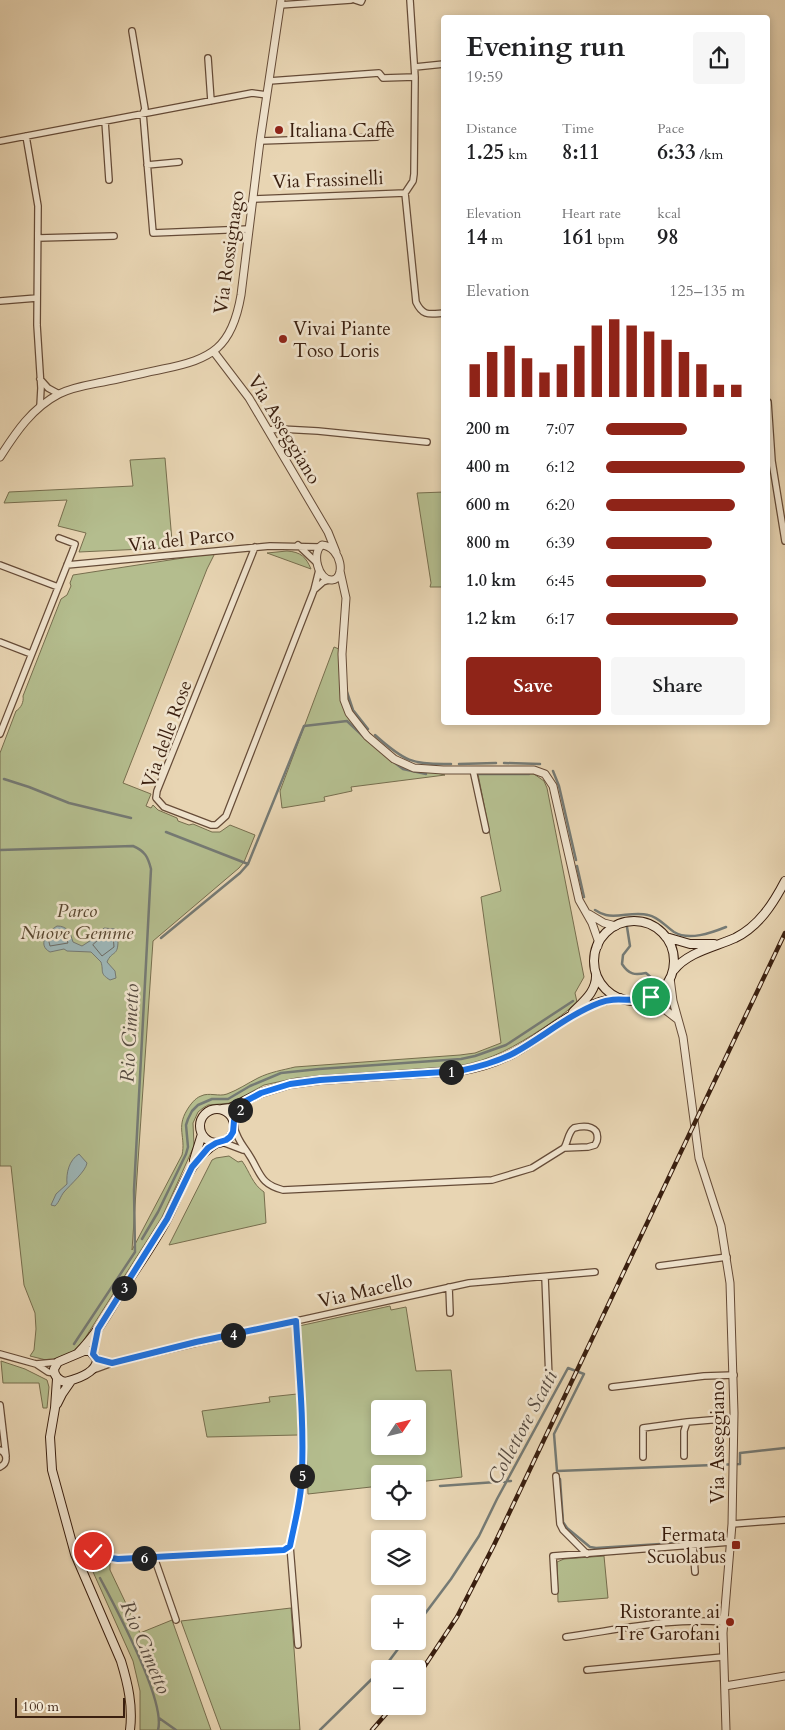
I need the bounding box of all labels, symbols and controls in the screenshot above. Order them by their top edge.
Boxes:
text: Evening run [466,28,625,66]
button: share [693,32,745,84]
text: 19:59 [466,66,503,88]
place label: Italiana Caffè [289,118,395,144]
text: Distance [466,119,517,138]
text: Time [562,119,594,138]
text: Pace [657,119,684,138]
marker: Italiana Caffè [273,124,285,136]
text: 1.25 [466,138,504,167]
text: 8:11 [562,138,600,167]
text: 6:33 [657,138,696,167]
text: km [504,145,527,164]
text: /km [696,145,723,164]
street label: Via Frassinelli [272,165,384,195]
street label: Via Rossignago [207,189,251,316]
text: Elevation [466,204,522,223]
text: Heart rate [562,204,621,223]
text: kcal [657,204,681,223]
text: 14 [466,223,488,252]
text: 161 [562,223,594,252]
text: 98 [657,223,679,252]
text: m [488,230,503,249]
text: bpm [594,230,625,249]
text: Elevation [466,280,530,302]
text: 125–135 m [669,280,745,302]
place label: Vivai Piante Toso Loris [293,316,391,364]
marker: Vivai Piante Toso Loris [277,333,289,345]
street label: Via Asseggiano [241,370,327,489]
text: 200 m [466,418,510,440]
text: 7:07 [546,418,575,440]
text: 400 m [466,456,510,478]
text: 6:12 [546,456,575,478]
text: 600 m [466,494,510,516]
text: 6:20 [546,494,575,516]
street label: Via del Parco [127,521,235,558]
text: 800 m [466,532,510,554]
text: 6:39 [546,532,575,554]
text: 1.0 km [466,570,516,592]
text: 6:45 [546,570,575,592]
text: 1.2 km [466,608,516,630]
text: 6:17 [546,608,575,630]
button: Save [466,657,601,715]
button: Share [611,657,745,715]
street label: Via delle Rose [135,677,199,792]
park label: Parco Nuove Gemme [21,898,134,946]
pin [630,976,672,1018]
water label: Rio Cimetto [113,983,146,1083]
icon: arrive [637,983,665,1011]
pin: 1 [438,1060,464,1084]
text: 1 [448,1063,455,1082]
pin: 2 [228,1098,252,1122]
text: 2 [237,1101,244,1120]
street label: Via Macello [316,1268,415,1314]
pin: 3 [112,1276,136,1300]
text: 3 [121,1279,128,1298]
pin: 4 [220,1322,246,1348]
text: 4 [230,1326,237,1345]
water label: Collettore Scatti [481,1365,564,1489]
street label: Via Asseggiano [705,1380,731,1504]
north arrow [371,1400,426,1455]
map controls [371,1400,426,1715]
pin: 5 [290,1464,314,1488]
button: locate [371,1465,426,1520]
text: 5 [299,1467,306,1486]
place label: Fermata Scuolabus [647,1522,726,1570]
pin [72,1530,114,1572]
button: layers [371,1530,426,1585]
icon: check [79,1537,107,1565]
marker: Fermata Scuolabus [730,1539,742,1551]
pin: 6 [132,1546,156,1570]
text: 6 [141,1549,148,1568]
button: + [371,1595,426,1650]
water label: Rio Cimetto [114,1596,177,1698]
place label: Ristorante ai Tre Garofani [615,1599,720,1647]
marker: Ristorante ai Tre Garofani [724,1616,736,1628]
button: − [371,1660,426,1715]
scale bar [15,1695,125,1718]
text: 100 m [22,1697,59,1716]

